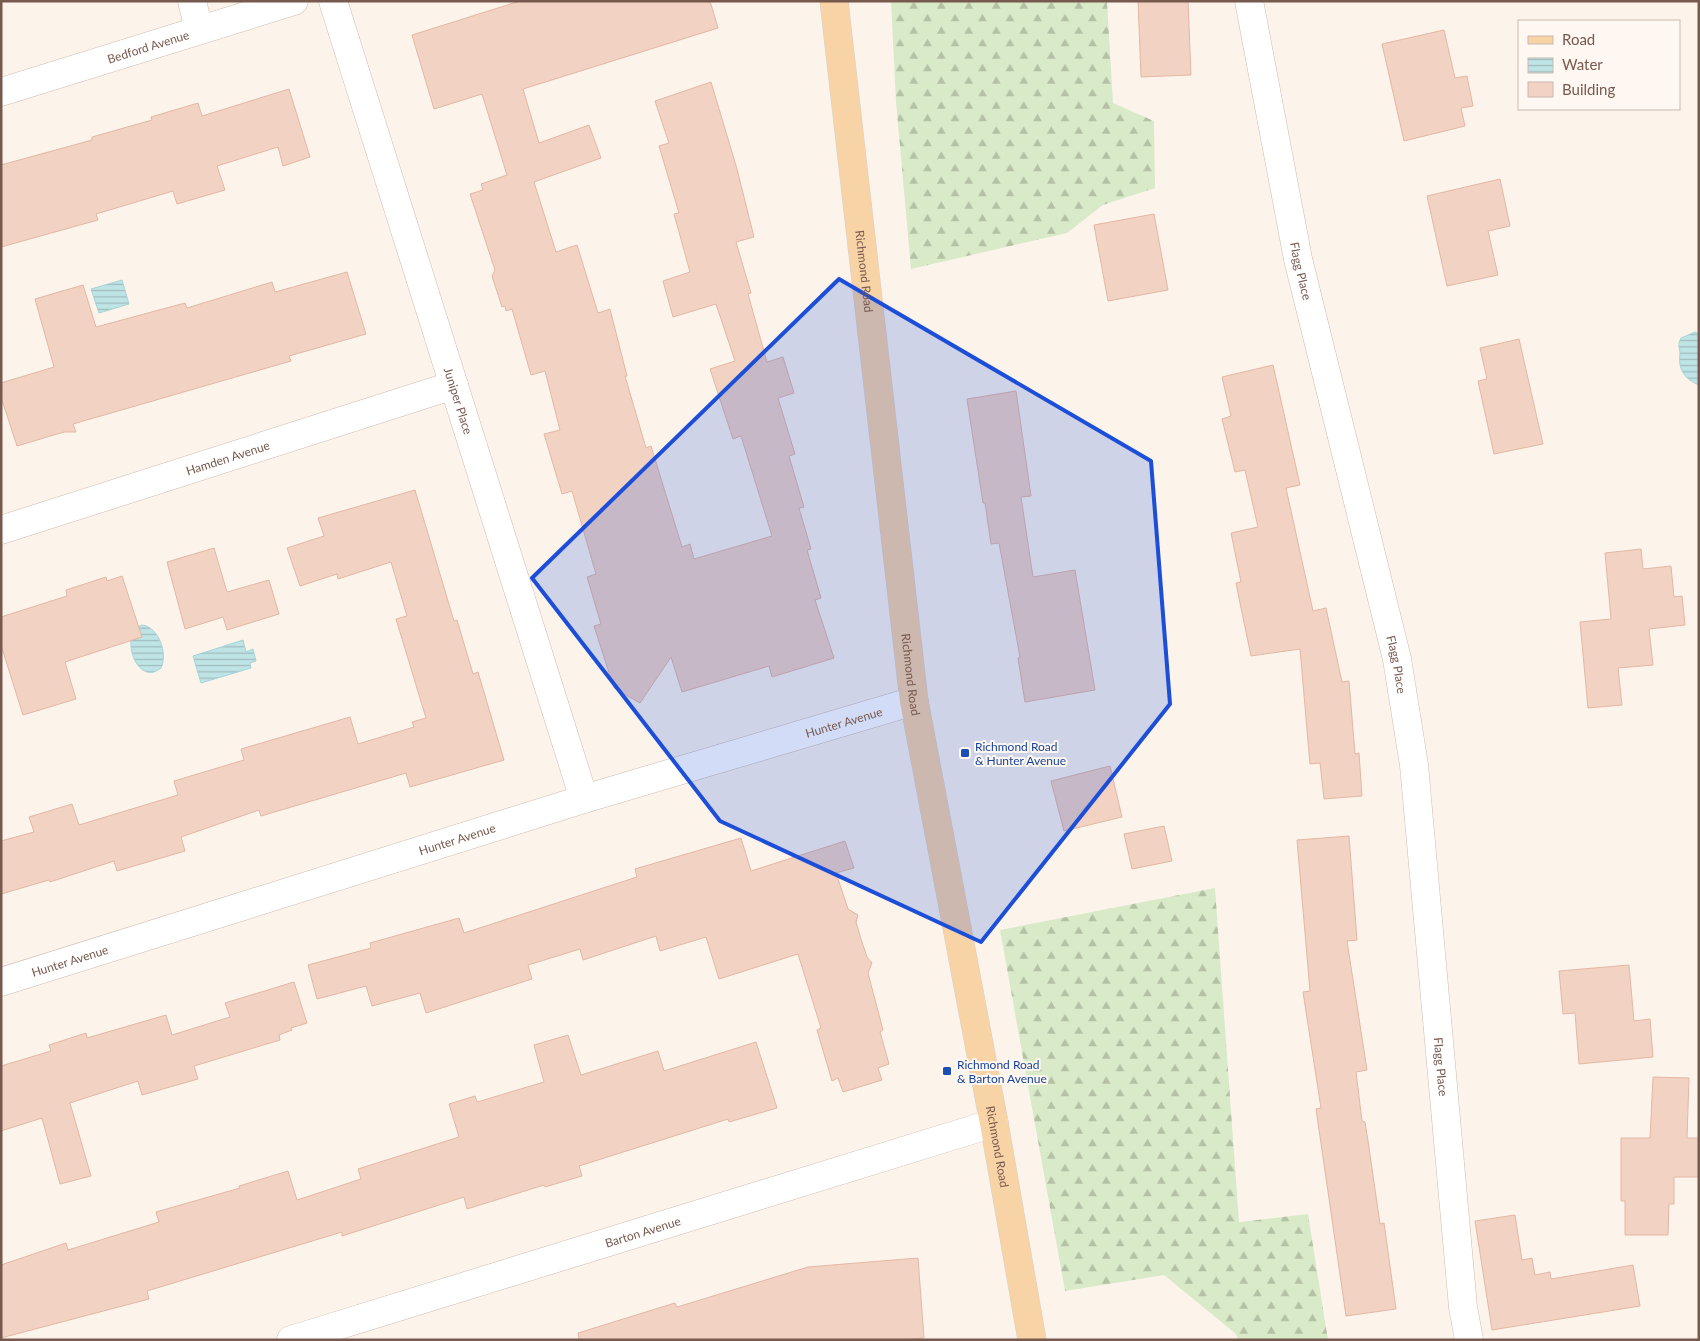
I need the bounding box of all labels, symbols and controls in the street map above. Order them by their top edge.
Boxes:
legend [1518,20,1680,110]
street label: Bedford Avenue [105,27,191,66]
text: Road [1562,30,1595,48]
text: Water [1562,55,1603,73]
text: Building [1562,80,1615,98]
street label: Richmond Road [853,229,877,313]
street label: Flagg Place [1287,241,1315,301]
street label: Juniper Place [441,365,476,436]
street label: Hamden Avenue [184,437,271,478]
street label: Richmond Road [899,633,924,717]
street label: Flagg Place [1384,634,1410,695]
street label: Hunter Avenue [803,703,884,740]
place label: Richmond Road & Hunter Avenue [975,739,1066,768]
marker: Richmond Road & Hunter Avenue [959,747,971,759]
street label: Hunter Avenue [417,820,497,858]
street label: Hunter Avenue [29,941,110,980]
street label: Flagg Place [1431,1037,1451,1097]
place label: Richmond Road & Barton Avenue [957,1057,1047,1086]
marker: Richmond Road & Barton Avenue [941,1065,953,1077]
street label: Richmond Road [983,1105,1013,1189]
street label: Barton Avenue [603,1213,682,1250]

